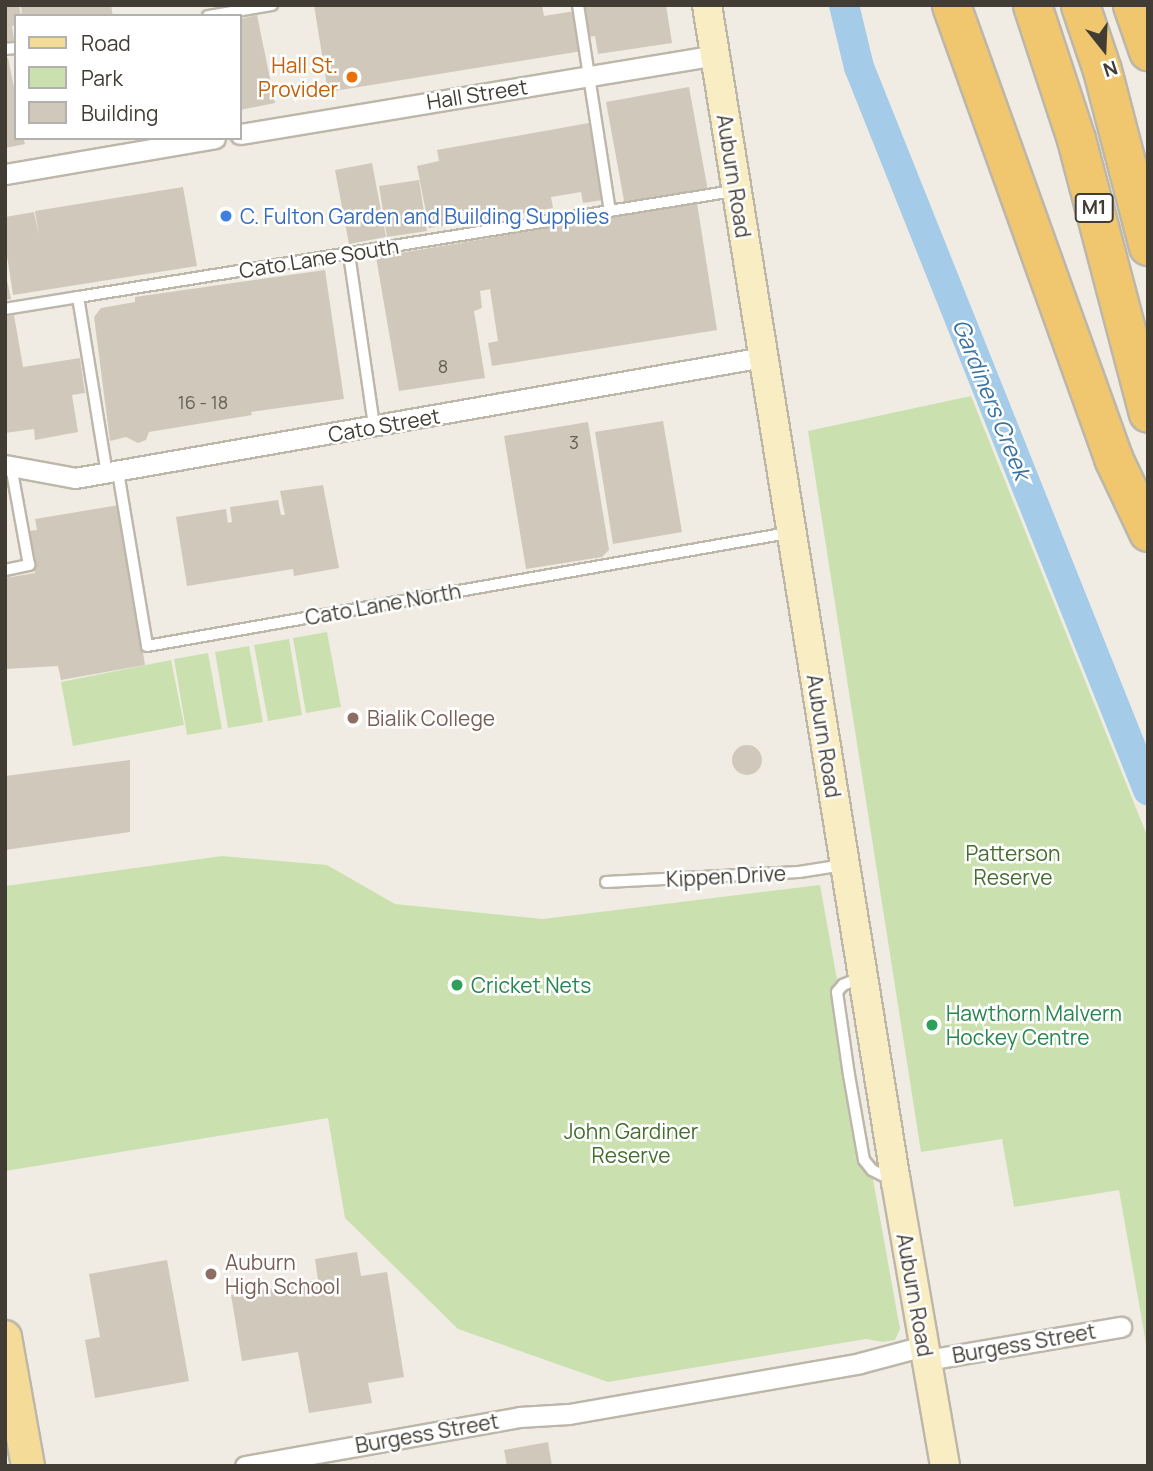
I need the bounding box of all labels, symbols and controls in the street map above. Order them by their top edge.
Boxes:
legend [14,14,242,140]
north arrow [1069,14,1139,84]
text: Road [81,29,131,57]
place label: Hall St. Provider [258,52,338,102]
text: N [1100,54,1121,83]
text: Park [81,64,123,92]
marker: Hall St. Provider [344,69,360,85]
street label: Hall Street [425,74,529,114]
text: Building [81,99,158,127]
street label: Auburn Road [712,112,756,240]
road number: M1 [1073,192,1115,224]
place label: C. Fulton Garden and Building Supplies [240,203,609,229]
marker: C. Fulton Garden and Building Supplies [218,208,234,224]
street label: Cato Lane South [237,233,401,283]
water label: Gardiners Creek [947,315,1037,483]
house number: 8 [438,355,448,377]
house number: 16 - 18 [178,391,228,413]
street label: Cato Street [326,403,442,447]
house number: 3 [569,431,579,453]
street label: Cato Lane North [303,578,463,630]
street label: Auburn Road [802,672,846,800]
place label: Bialik College [367,705,495,731]
marker: Bialik College [345,710,361,726]
park label: Patterson Reserve [966,840,1060,890]
street label: Kippen Drive [665,860,787,892]
place label: Cricket Nets [471,972,591,998]
marker: Cricket Nets [449,977,465,993]
place label: Hawthorn Malvern Hockey Centre [946,1000,1122,1050]
marker: Hawthorn Malvern Hockey Centre [924,1017,940,1033]
park label: John Gardiner Reserve [564,1118,698,1168]
street label: Auburn Road [892,1231,938,1359]
place label: Auburn High School [225,1249,340,1299]
marker: Auburn High School [203,1266,219,1282]
street label: Burgess Street [950,1318,1098,1368]
street label: Burgess Street [353,1408,501,1458]

